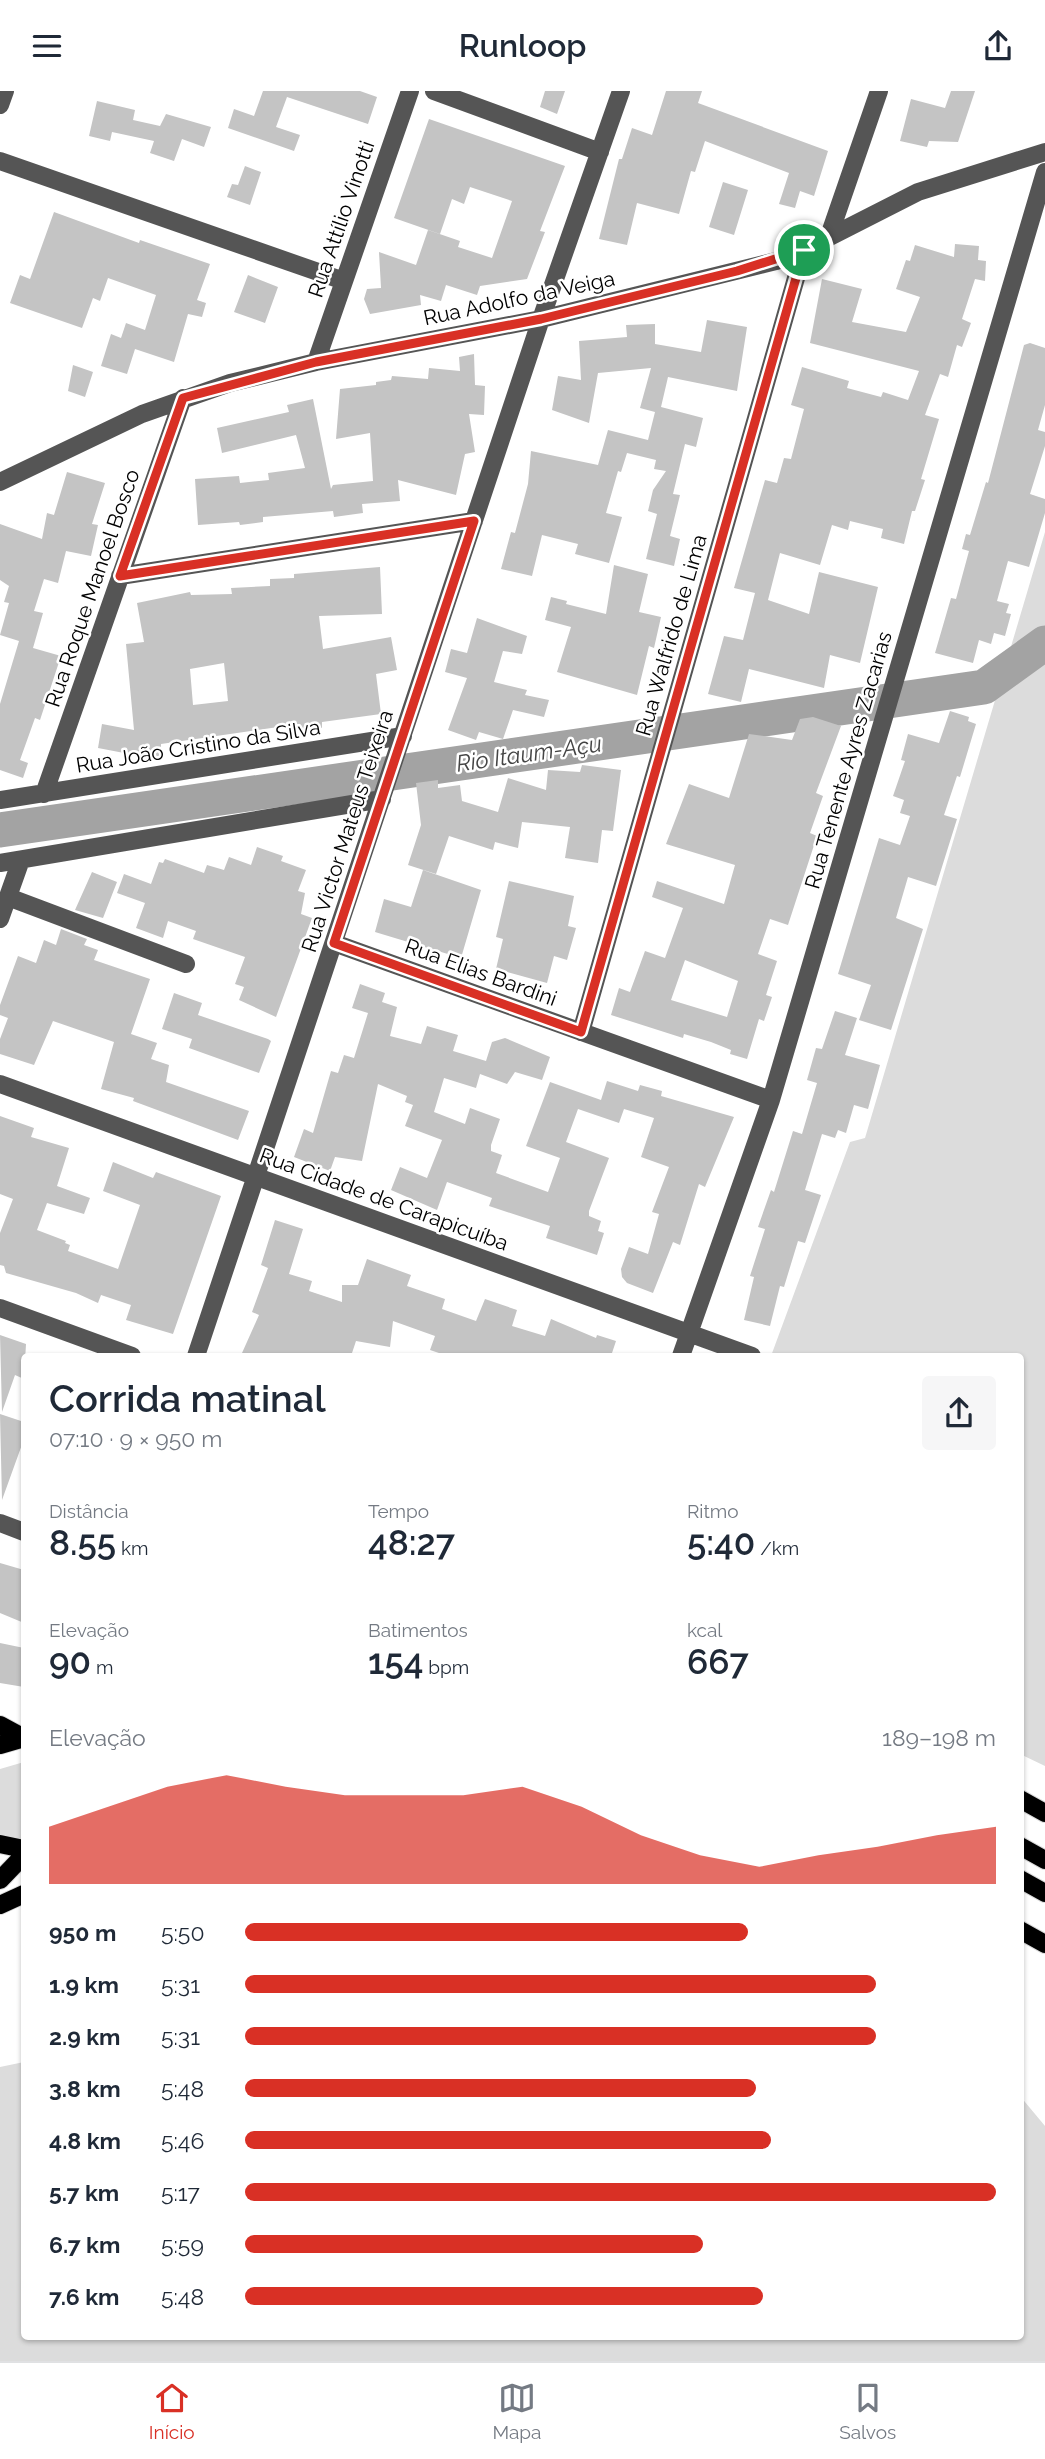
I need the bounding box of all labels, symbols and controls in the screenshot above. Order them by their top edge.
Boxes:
icon: menu [28,27,66,65]
text: Runloop [459,27,586,64]
icon: share [979,27,1017,65]
street label: Rua Attílio Vinotti [302,137,380,301]
pin [774,220,834,280]
icon: arrive [785,231,823,269]
street label: Rua Adolfo da Veiga [421,265,617,331]
street label: Rua Roque Manoel Bosco [40,466,144,710]
street label: Rua Walfrido de Lima [630,531,712,739]
street label: Rua Tenente Ayres Zacarias [799,628,897,892]
street label: Rua Victor Mateus Teixeira [296,707,398,955]
street label: Rua João Cristino da Silva [74,714,322,778]
water label: Rio Itaum-Açu [454,729,604,777]
street label: Rua Elias Bardini [402,933,560,1011]
street label: Rua Cidade de Carapicuíba [256,1142,512,1256]
text: Corrida matinal [49,1376,326,1421]
button: share [922,1376,996,1450]
text: 07:10 · 9 × 950 m [49,1425,222,1452]
text: Distância [49,1500,129,1522]
text: Tempo [368,1500,429,1522]
text: Ritmo [687,1500,739,1522]
text: 8.55 [49,1522,116,1563]
text: 48:27 [368,1522,455,1563]
text: 5:40 [687,1522,755,1563]
text: km [116,1537,148,1559]
text: /km [755,1537,799,1559]
text: Elevação [49,1619,129,1641]
text: Batimentos [368,1619,468,1641]
text: kcal [687,1619,723,1641]
text: 90 [49,1641,91,1682]
text: 154 [368,1641,424,1682]
text: 667 [687,1641,749,1682]
text: m [91,1656,113,1678]
text: bpm [424,1656,469,1678]
text: Elevação [49,1724,146,1751]
text: 189–198 m [882,1724,996,1751]
text: 950 m [49,1919,116,1946]
text: 5:50 [161,1919,204,1946]
text: 1.9 km [49,1971,119,1998]
text: 5:31 [161,1971,200,1998]
text: 2.9 km [49,2023,120,2050]
text: 5:31 [161,2023,200,2050]
text: 3.8 km [49,2075,121,2102]
text: 5:48 [161,2075,204,2102]
text: 4.8 km [49,2127,121,2154]
text: 5:46 [161,2127,204,2154]
text: 5.7 km [49,2179,119,2206]
text: 5:17 [161,2179,200,2206]
text: 6.7 km [49,2231,120,2258]
text: 5:59 [161,2231,204,2258]
text: 7.6 km [49,2283,120,2310]
text: 5:48 [161,2283,204,2310]
tab: Início [149,2379,195,2443]
tab: Mapa [492,2379,541,2443]
tab: Salvos [839,2379,896,2443]

